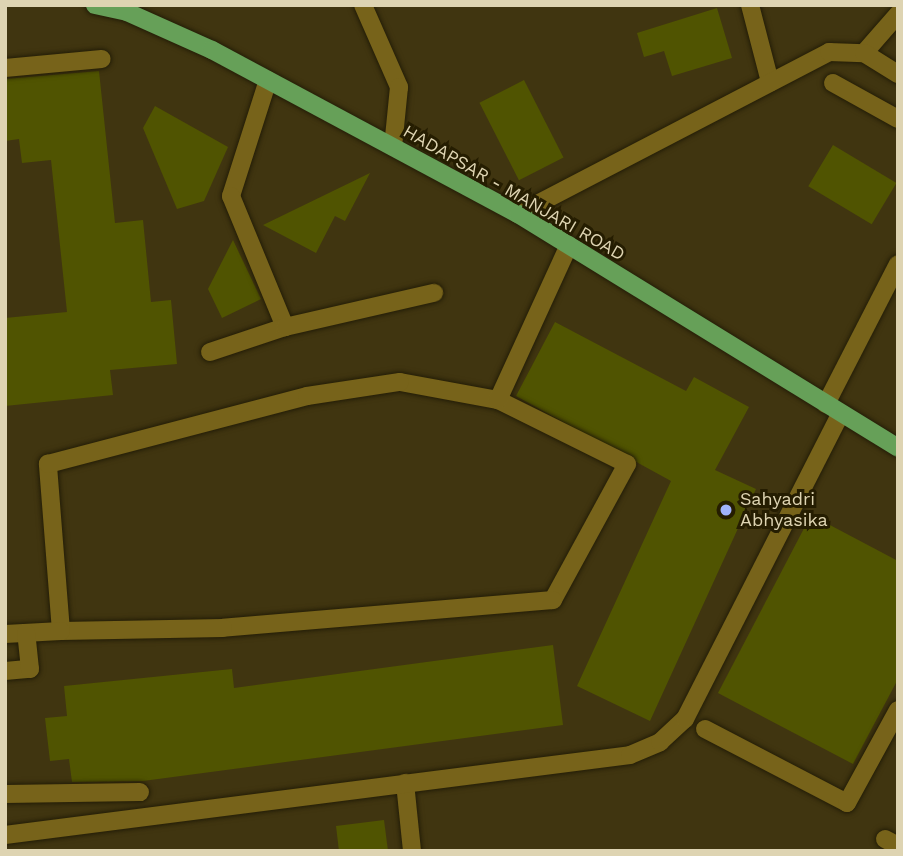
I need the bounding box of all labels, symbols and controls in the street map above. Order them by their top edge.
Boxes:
street label: HADAPSAR - MANJARI ROAD [399,121,629,265]
place label: Sahyadri Abhyasika [740,489,828,532]
marker: Sahyadri Abhyasika [718,502,734,518]

